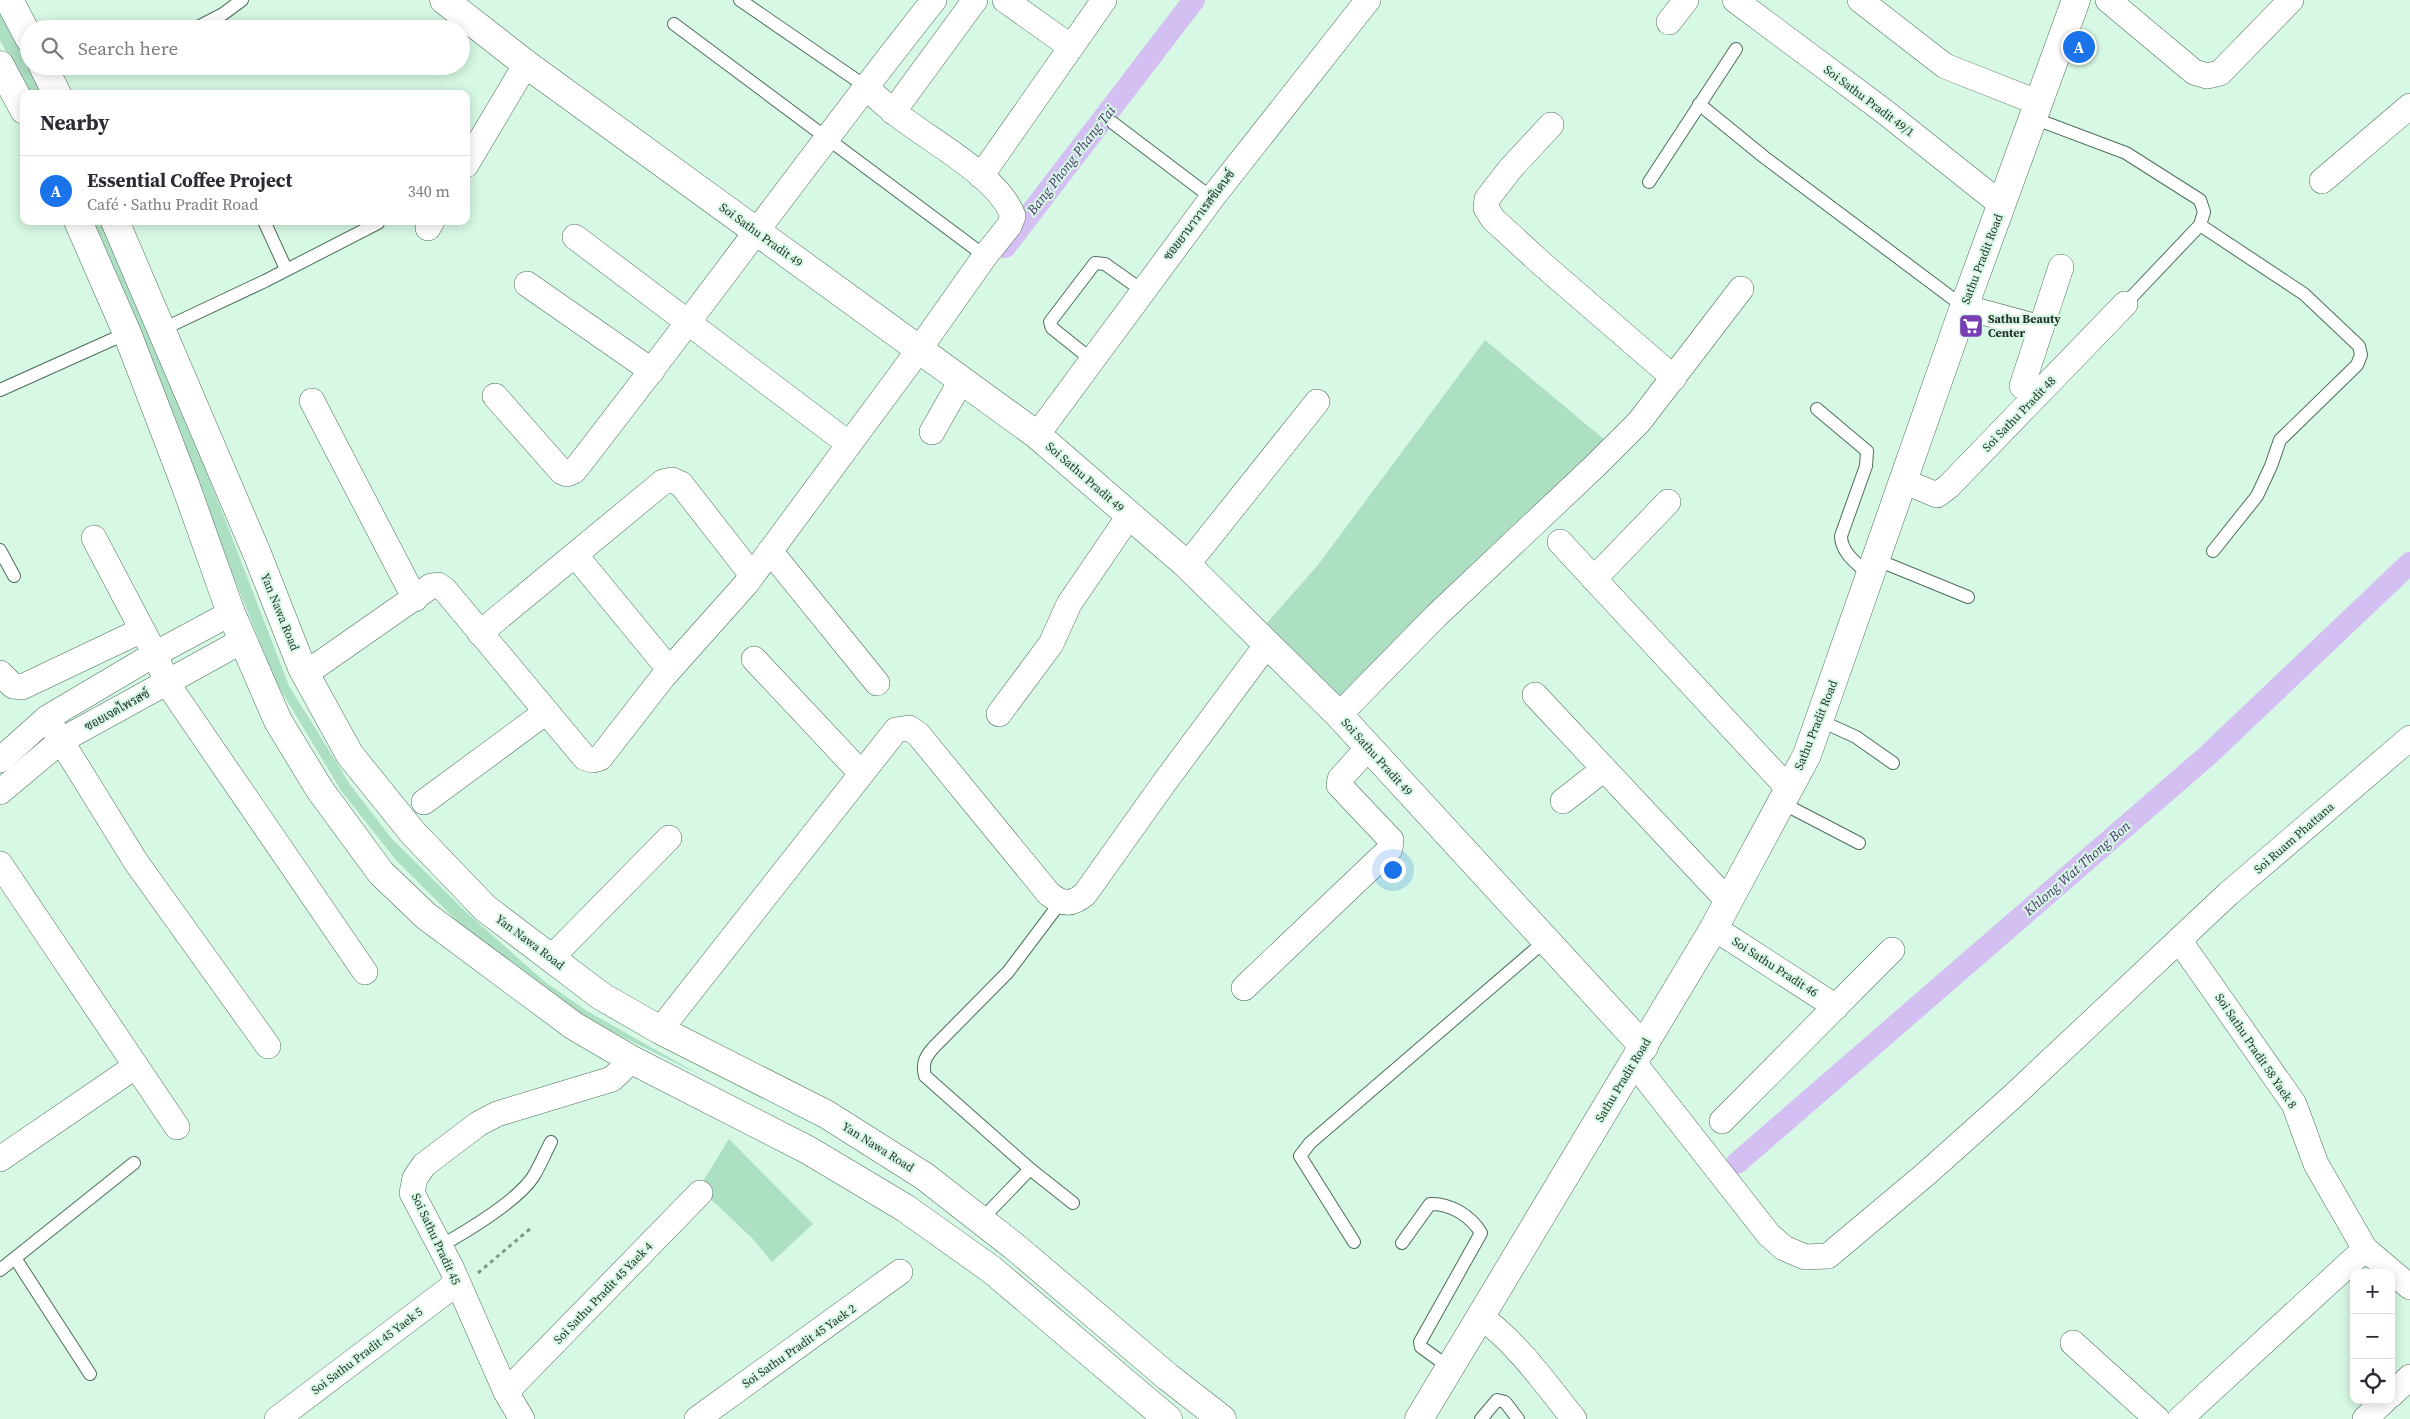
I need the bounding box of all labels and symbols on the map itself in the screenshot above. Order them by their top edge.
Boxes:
pin: A [2063,28,2095,66]
street label: Soi Sathu Pradit 49/1 [1821,62,1917,140]
water label: Bang Phong Phang Tai [1021,101,1121,220]
street label: ซอยยานาวาเรสซิเดนซ์ [1160,167,1238,263]
street label: Soi Sathu Pradit 49 [716,199,806,271]
street label: Sathu Pradit Road [1957,211,2007,306]
place label: Sathu Beauty Center [1988,311,2061,341]
supermarket icon: Sathu Beauty Center [1958,313,1984,339]
street label: Soi Sathu Pradit 48 [1979,373,2059,455]
street label: Soi Sathu Pradit 49 [1042,438,1128,516]
street label: Yan Nawa Road [257,571,303,653]
street label: Sathu Pradit Road [1791,678,1841,772]
street label: ซอยเจดไพรสซ์ [82,685,152,735]
street label: Soi Sathu Pradit 49 [1338,715,1416,799]
street label: Soi Ruam Phattana [2251,798,2338,877]
water label: Khlong Wat Thong Bon [2018,816,2135,921]
your location [1380,857,1406,883]
street label: Yan Nawa Road [492,911,568,973]
street label: Soi Sathu Pradit 46 [1729,933,1821,1001]
street label: Soi Sathu Pradit 58 Yaek 8 [2211,990,2301,1112]
street label: Sathu Pradit Road [1592,1035,1655,1125]
street label: Yan Nawa Road [839,1118,917,1176]
street label: Soi Sathu Pradit 45 [408,1191,464,1287]
street label: Soi Sathu Pradit 45 Yaek 4 [550,1239,656,1347]
street label: Soi Sathu Pradit 45 Yaek 2 [739,1300,859,1392]
street label: Soi Sathu Pradit 45 Yaek 5 [308,1304,426,1398]

